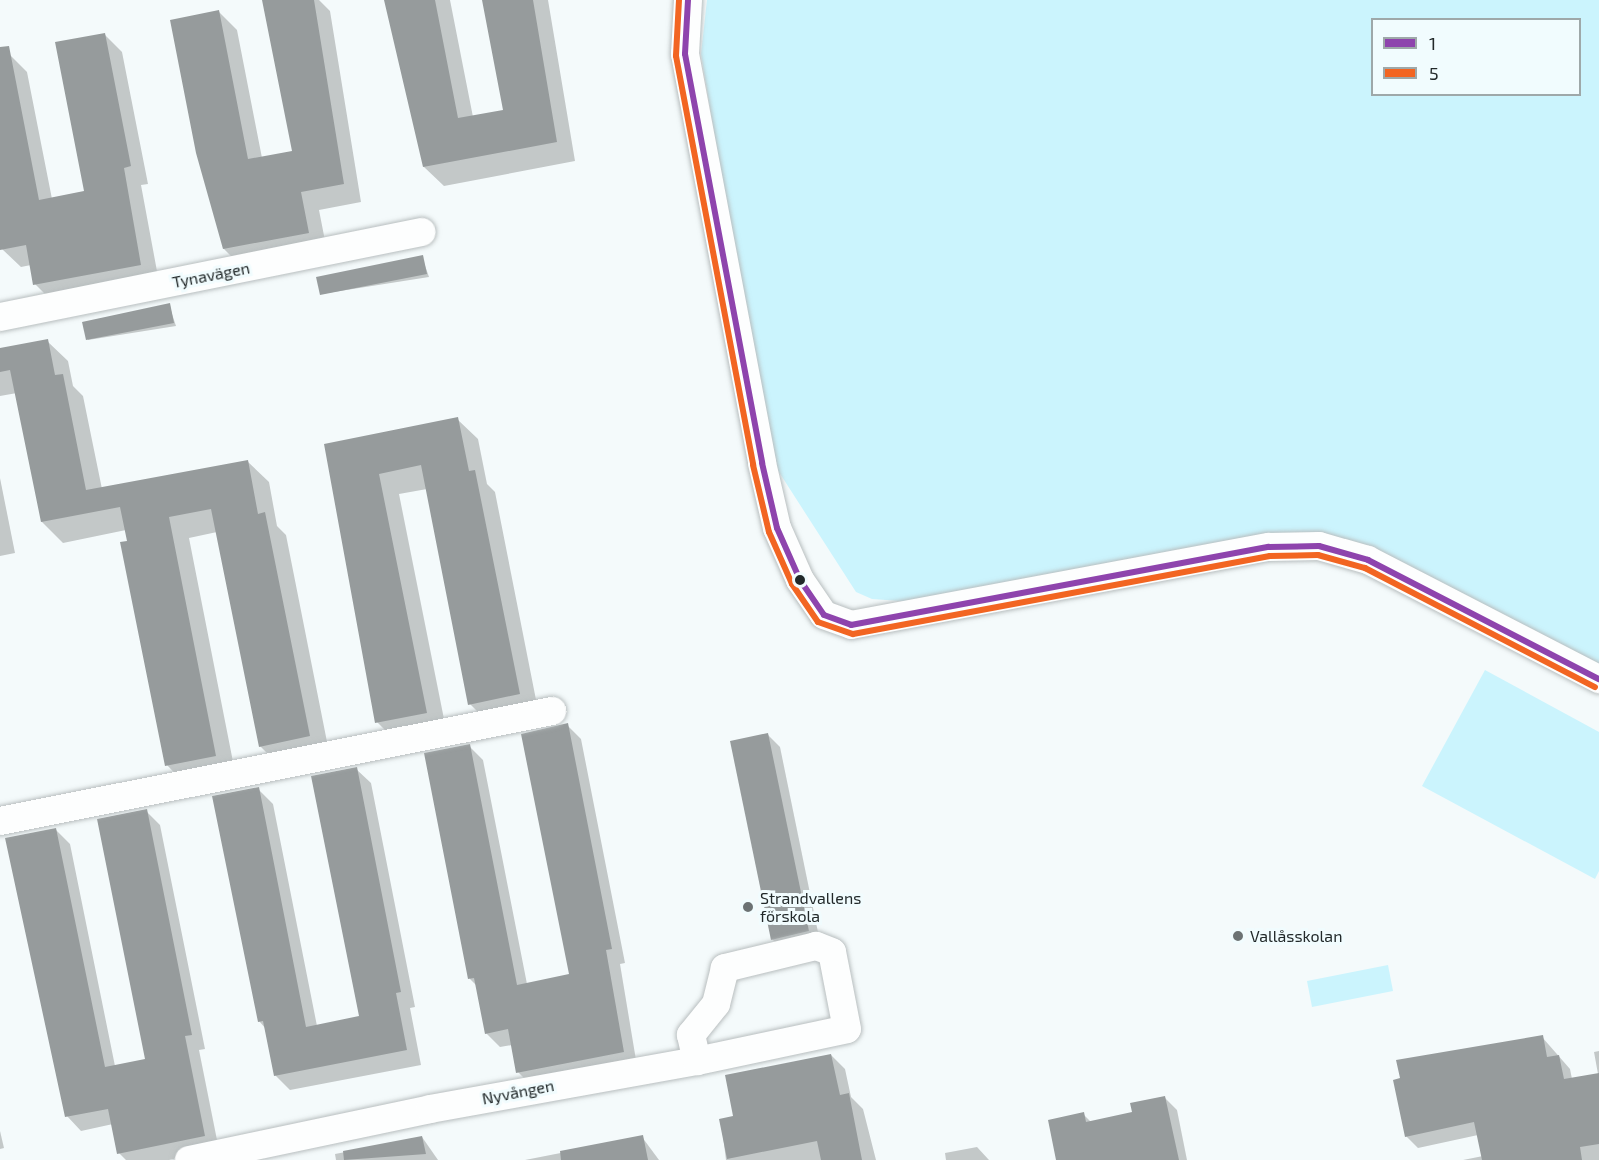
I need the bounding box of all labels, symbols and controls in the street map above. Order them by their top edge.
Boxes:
legend [1371,18,1581,96]
text: 1 [1429,32,1436,54]
text: 5 [1429,62,1439,84]
street label: Tynavägen [171,258,251,292]
unlabelled marker [794,574,806,586]
place label: Strandvallens förskola [760,888,861,926]
marker: Strandvallens förskola [741,900,755,914]
place label: Vallåsskolan [1250,926,1342,946]
marker: Vallåsskolan [1231,929,1245,943]
street label: Nyvången [480,1076,556,1108]

